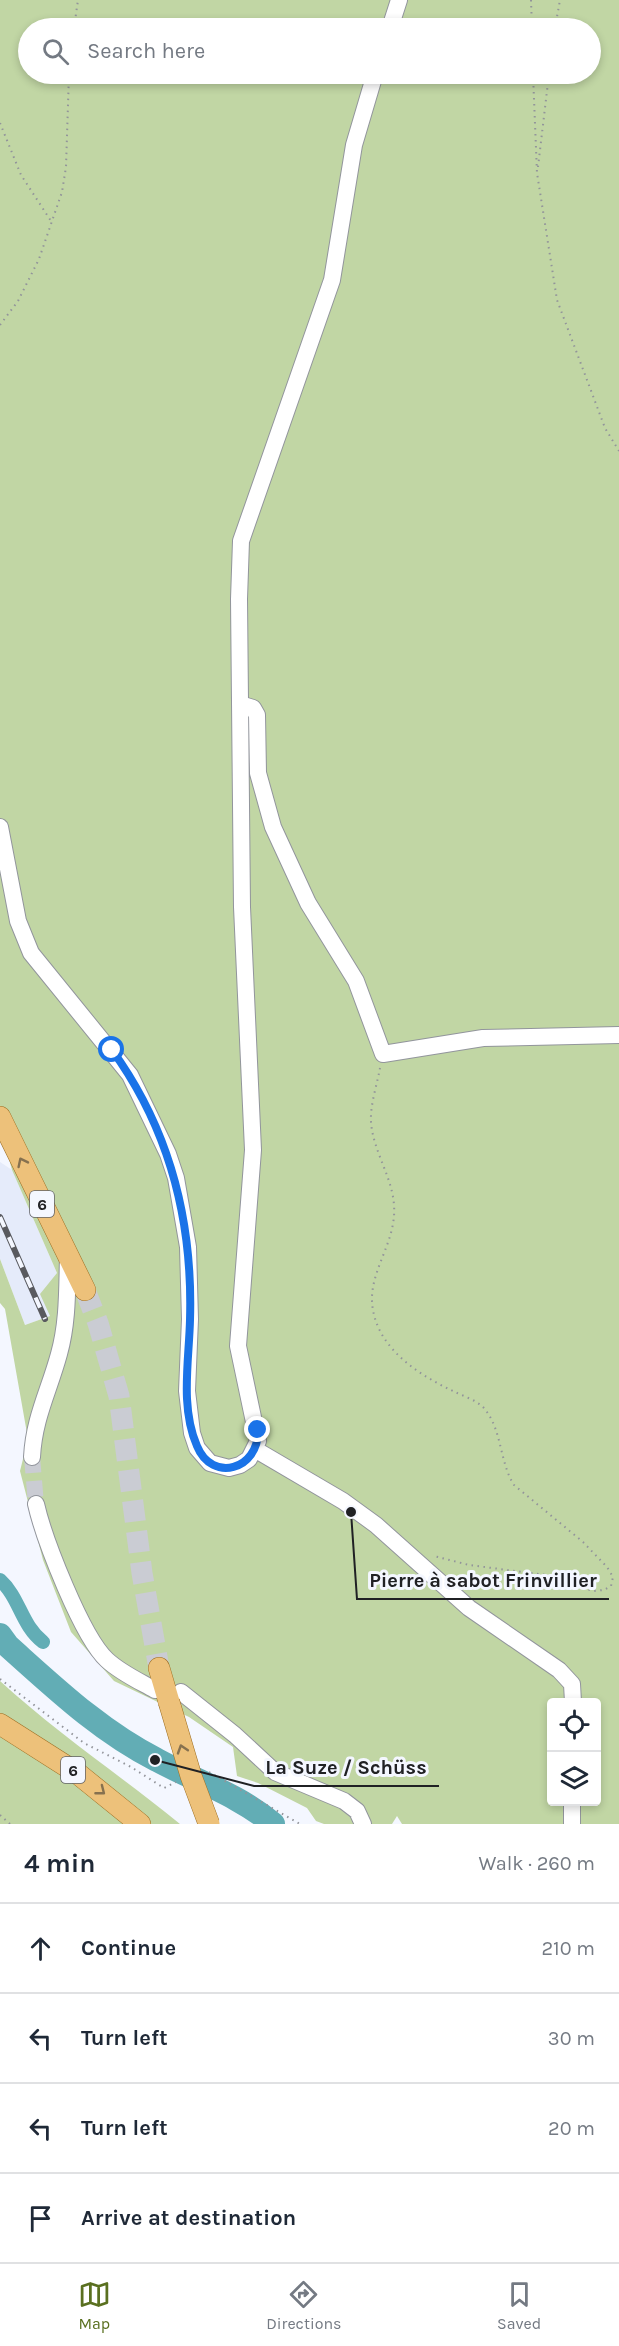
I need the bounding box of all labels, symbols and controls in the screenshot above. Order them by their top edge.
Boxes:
search box [18,18,601,84]
icon: search [39,35,72,68]
text: Search here [87,38,205,64]
route start [98,1036,124,1062]
one-way arrow [18,1158,29,1169]
road number: 6 [30,1191,54,1217]
route end [244,1416,270,1442]
callout: Pierre à sabot Frinvillier [357,1561,609,1599]
text: Pierre à sabot Frinvillier [369,1569,597,1592]
map controls [547,1698,601,1806]
button: locate [547,1698,601,1752]
one-way arrow [177,1744,189,1755]
callout: La Suze / Schüss [254,1748,439,1786]
button: layers [547,1752,601,1806]
text: La Suze / Schüss [265,1756,427,1779]
road number: 6 [61,1757,85,1783]
one-way arrow [94,1784,105,1795]
text: 4 min [24,1848,95,1879]
text: Walk · 260 m [478,1852,595,1875]
icon: ahead [24,1932,57,1965]
text: Continue [81,1935,176,1961]
text: 210 m [541,1937,595,1960]
icon: left [24,2022,57,2055]
text: Turn left [81,2025,168,2051]
text: 30 m [548,2027,595,2050]
icon: left [24,2112,57,2145]
text: Turn left [81,2115,168,2141]
text: 20 m [548,2117,595,2140]
icon: arrive [24,2202,57,2235]
text: Arrive at destination [81,2205,296,2231]
tab: Map [78,2278,111,2333]
tab: Directions [266,2278,341,2333]
tab: Saved [497,2278,541,2333]

